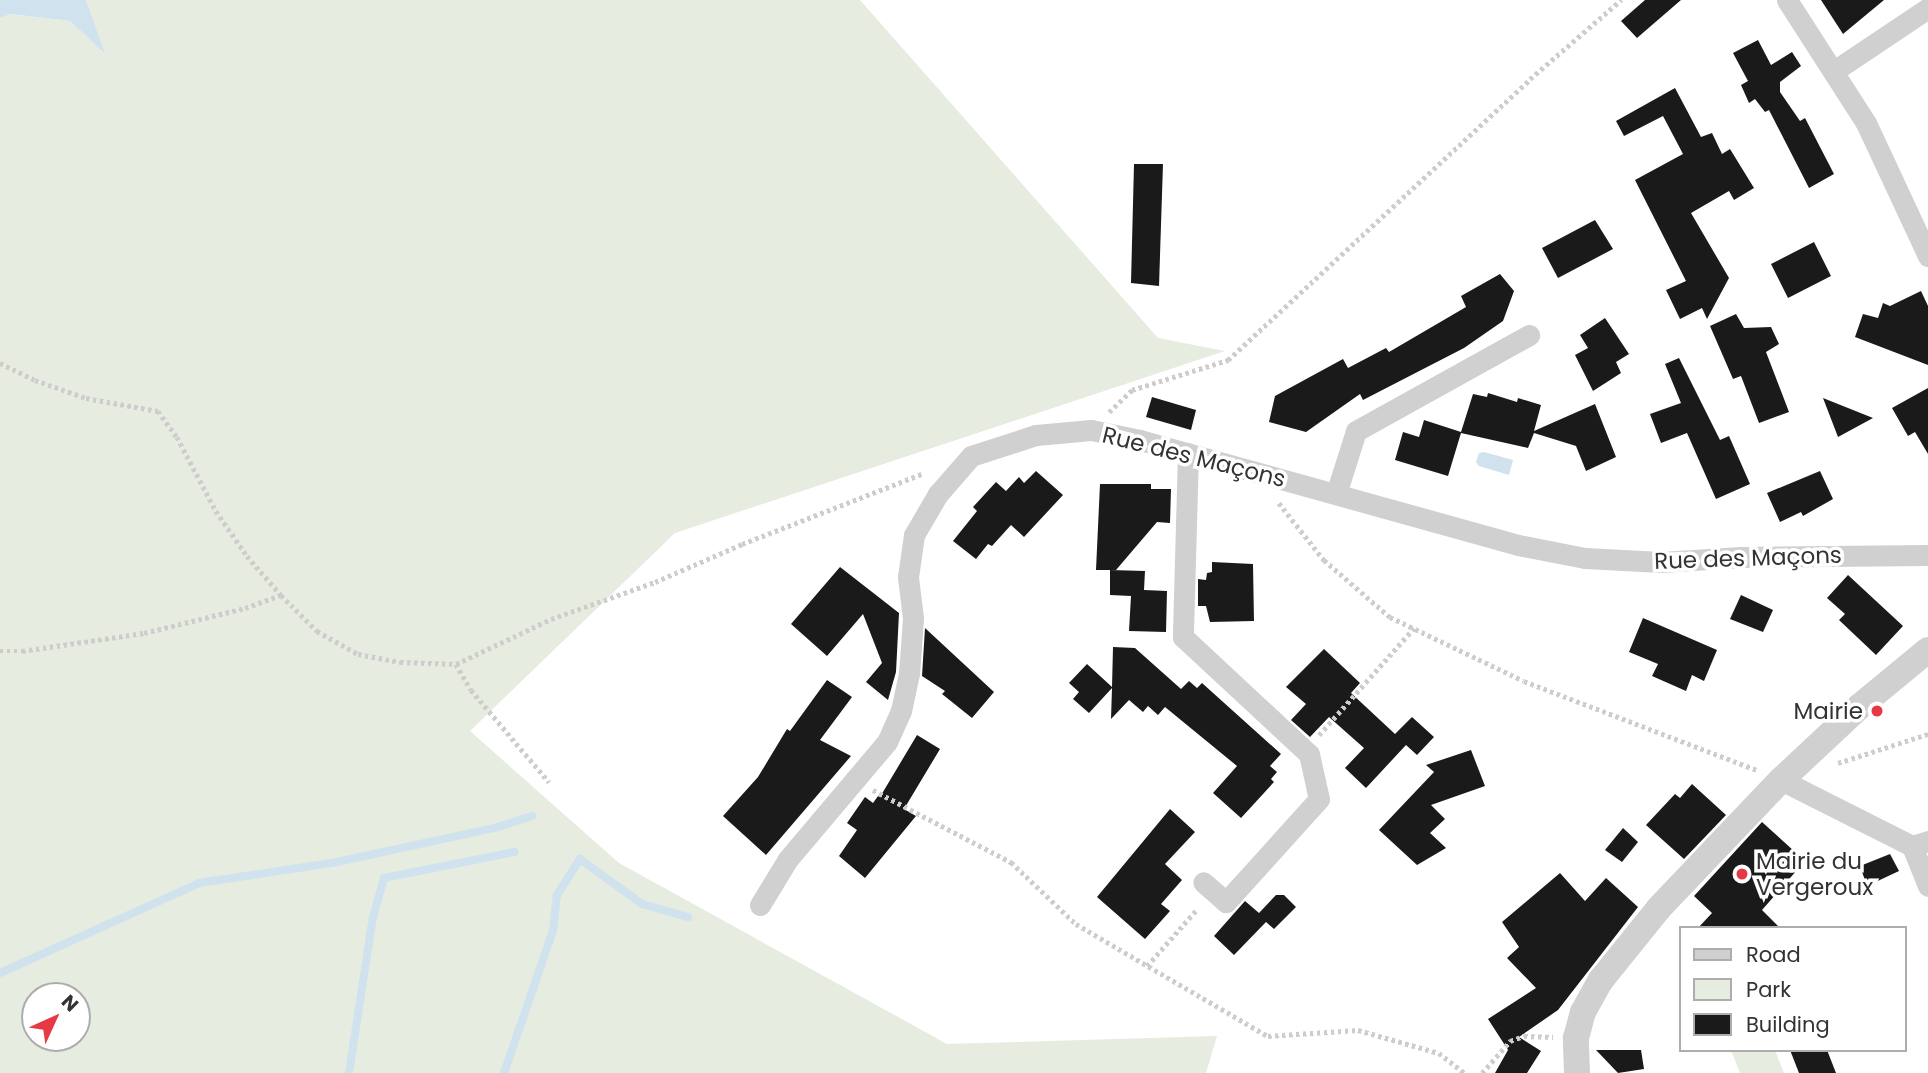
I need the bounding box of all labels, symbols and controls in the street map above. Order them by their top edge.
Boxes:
street label: Rue des Maçons [1100,421,1288,493]
street label: Rue des Maçons [1654,541,1842,575]
place label: Mairie [1793,697,1863,725]
marker: Mairie [1869,703,1885,719]
place label: Mairie du Vergeroux [1756,847,1873,901]
marker: Mairie du Vergeroux [1734,866,1750,882]
legend [1680,926,1907,1052]
text: Road [1746,940,1801,969]
text: Park [1746,975,1791,1004]
north arrow [21,982,91,1052]
text: N [55,989,84,1018]
text: Building [1746,1010,1830,1039]

